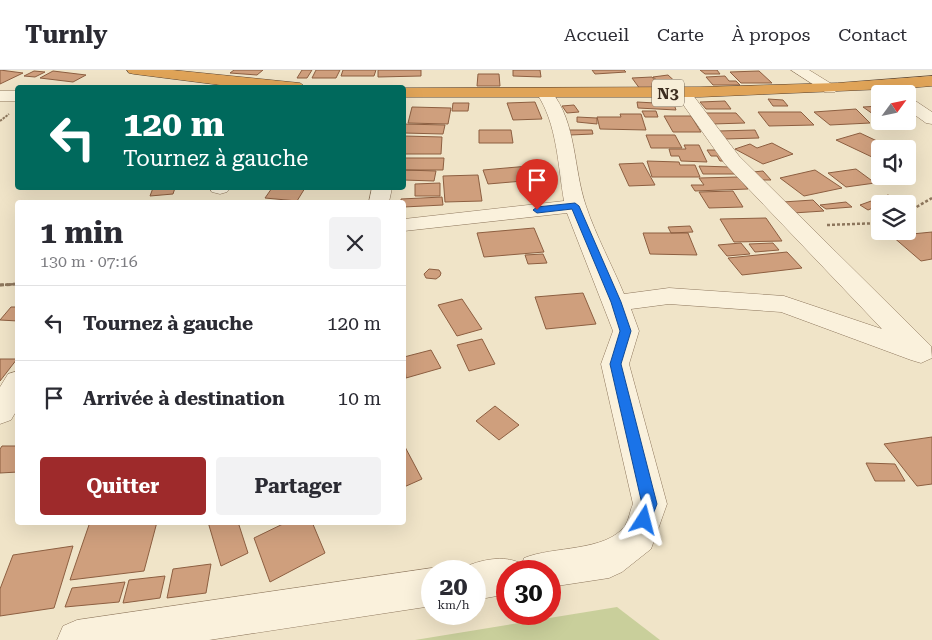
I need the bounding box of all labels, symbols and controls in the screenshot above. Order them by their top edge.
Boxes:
text: Turnly [25,21,108,49]
text: Accueil [564,24,629,45]
text: Carte [657,24,704,45]
text: À propos [732,24,810,45]
text: Contact [838,24,907,45]
road number: N3 [652,79,684,106]
north arrow [871,85,916,130]
map controls [871,85,916,240]
text: 120 m [123,104,224,145]
icon: left [40,105,105,170]
button: sound [871,140,916,185]
text: Tournez à gauche [123,146,308,171]
pin [516,159,558,210]
icon: arrive [523,166,551,194]
button: layers [871,195,916,240]
text: 1 min [40,215,123,250]
button: close [329,217,381,269]
text: 130 m · 07:16 [40,252,138,271]
icon: left [40,309,68,337]
text: Tournez à gauche [83,312,253,335]
text: 120 m [327,312,381,335]
icon: arrive [40,384,68,412]
text: Arrivée à destination [83,387,285,410]
text: 10 m [338,387,381,410]
button: Quitter [40,457,206,515]
button: Partager [216,457,381,515]
position arrow [617,493,669,545]
speed limit sign: 30 [496,560,561,625]
text: 20 [439,572,468,601]
text: km/h [437,598,470,612]

